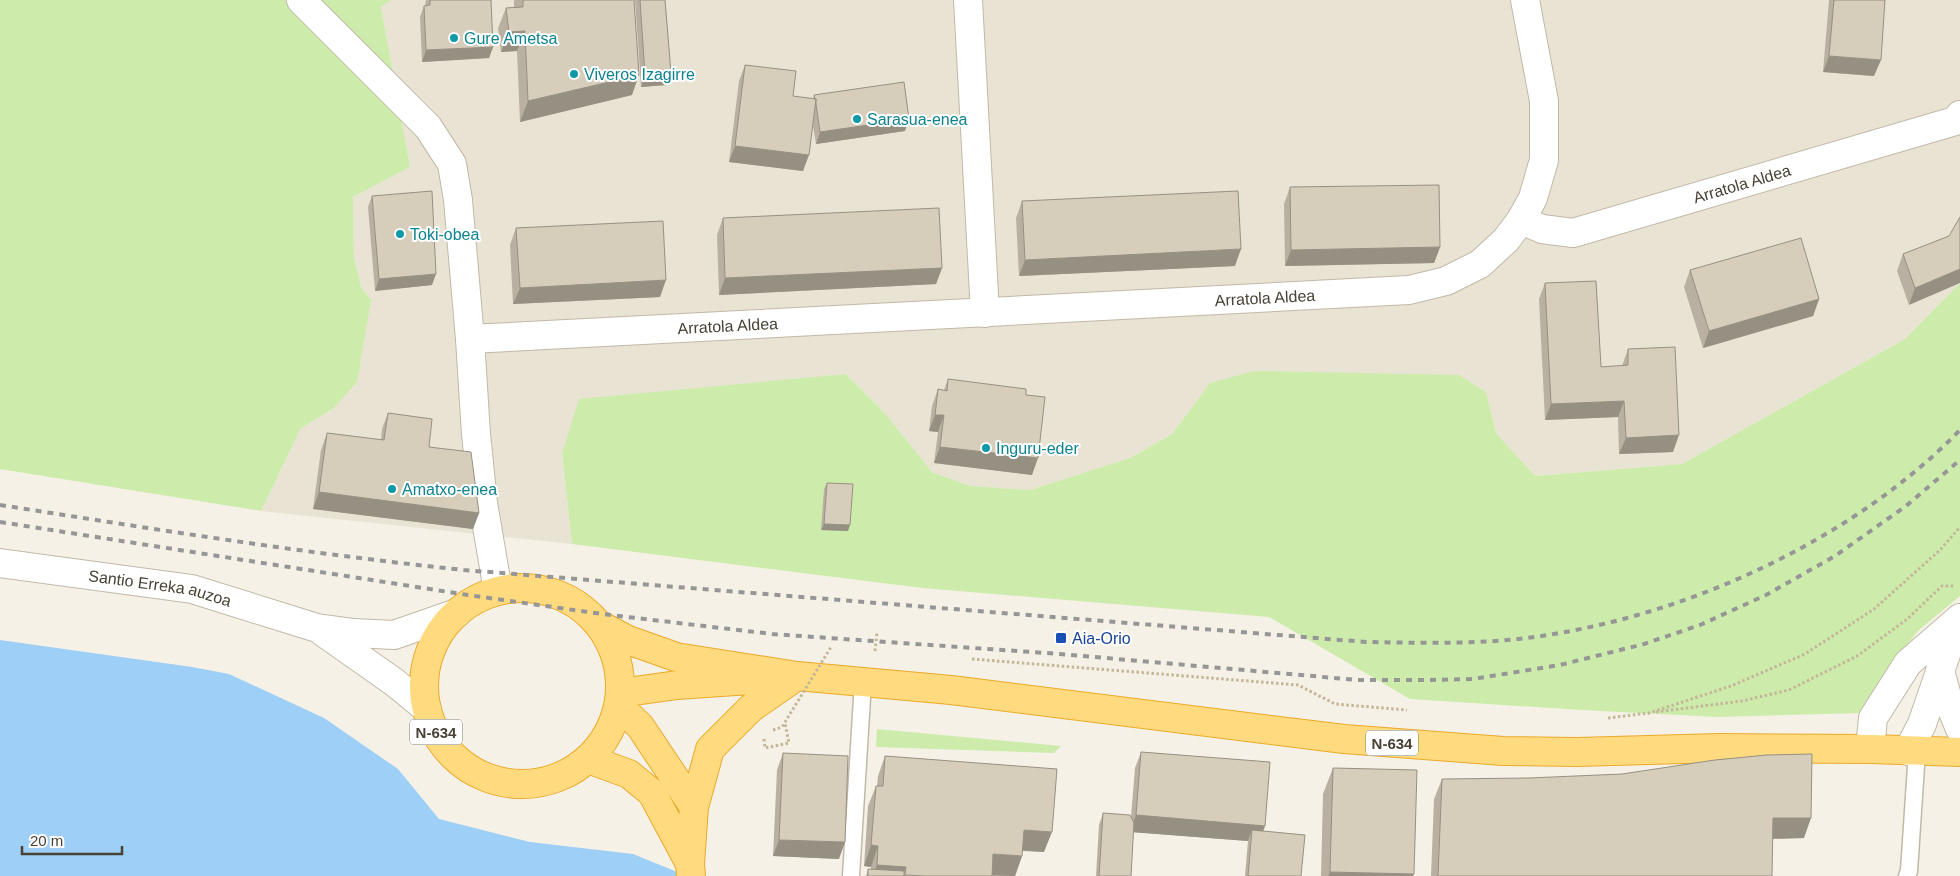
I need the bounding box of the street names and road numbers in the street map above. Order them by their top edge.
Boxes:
street label: Arratola Aldea [1691,161,1793,206]
street label: Arratola Aldea [1214,286,1316,309]
street label: Arratola Aldea [677,314,778,337]
street label: Santio Erreka auzoa [88,567,234,609]
road number: N-634 [410,720,462,744]
road number: N-634 [1366,730,1418,756]

